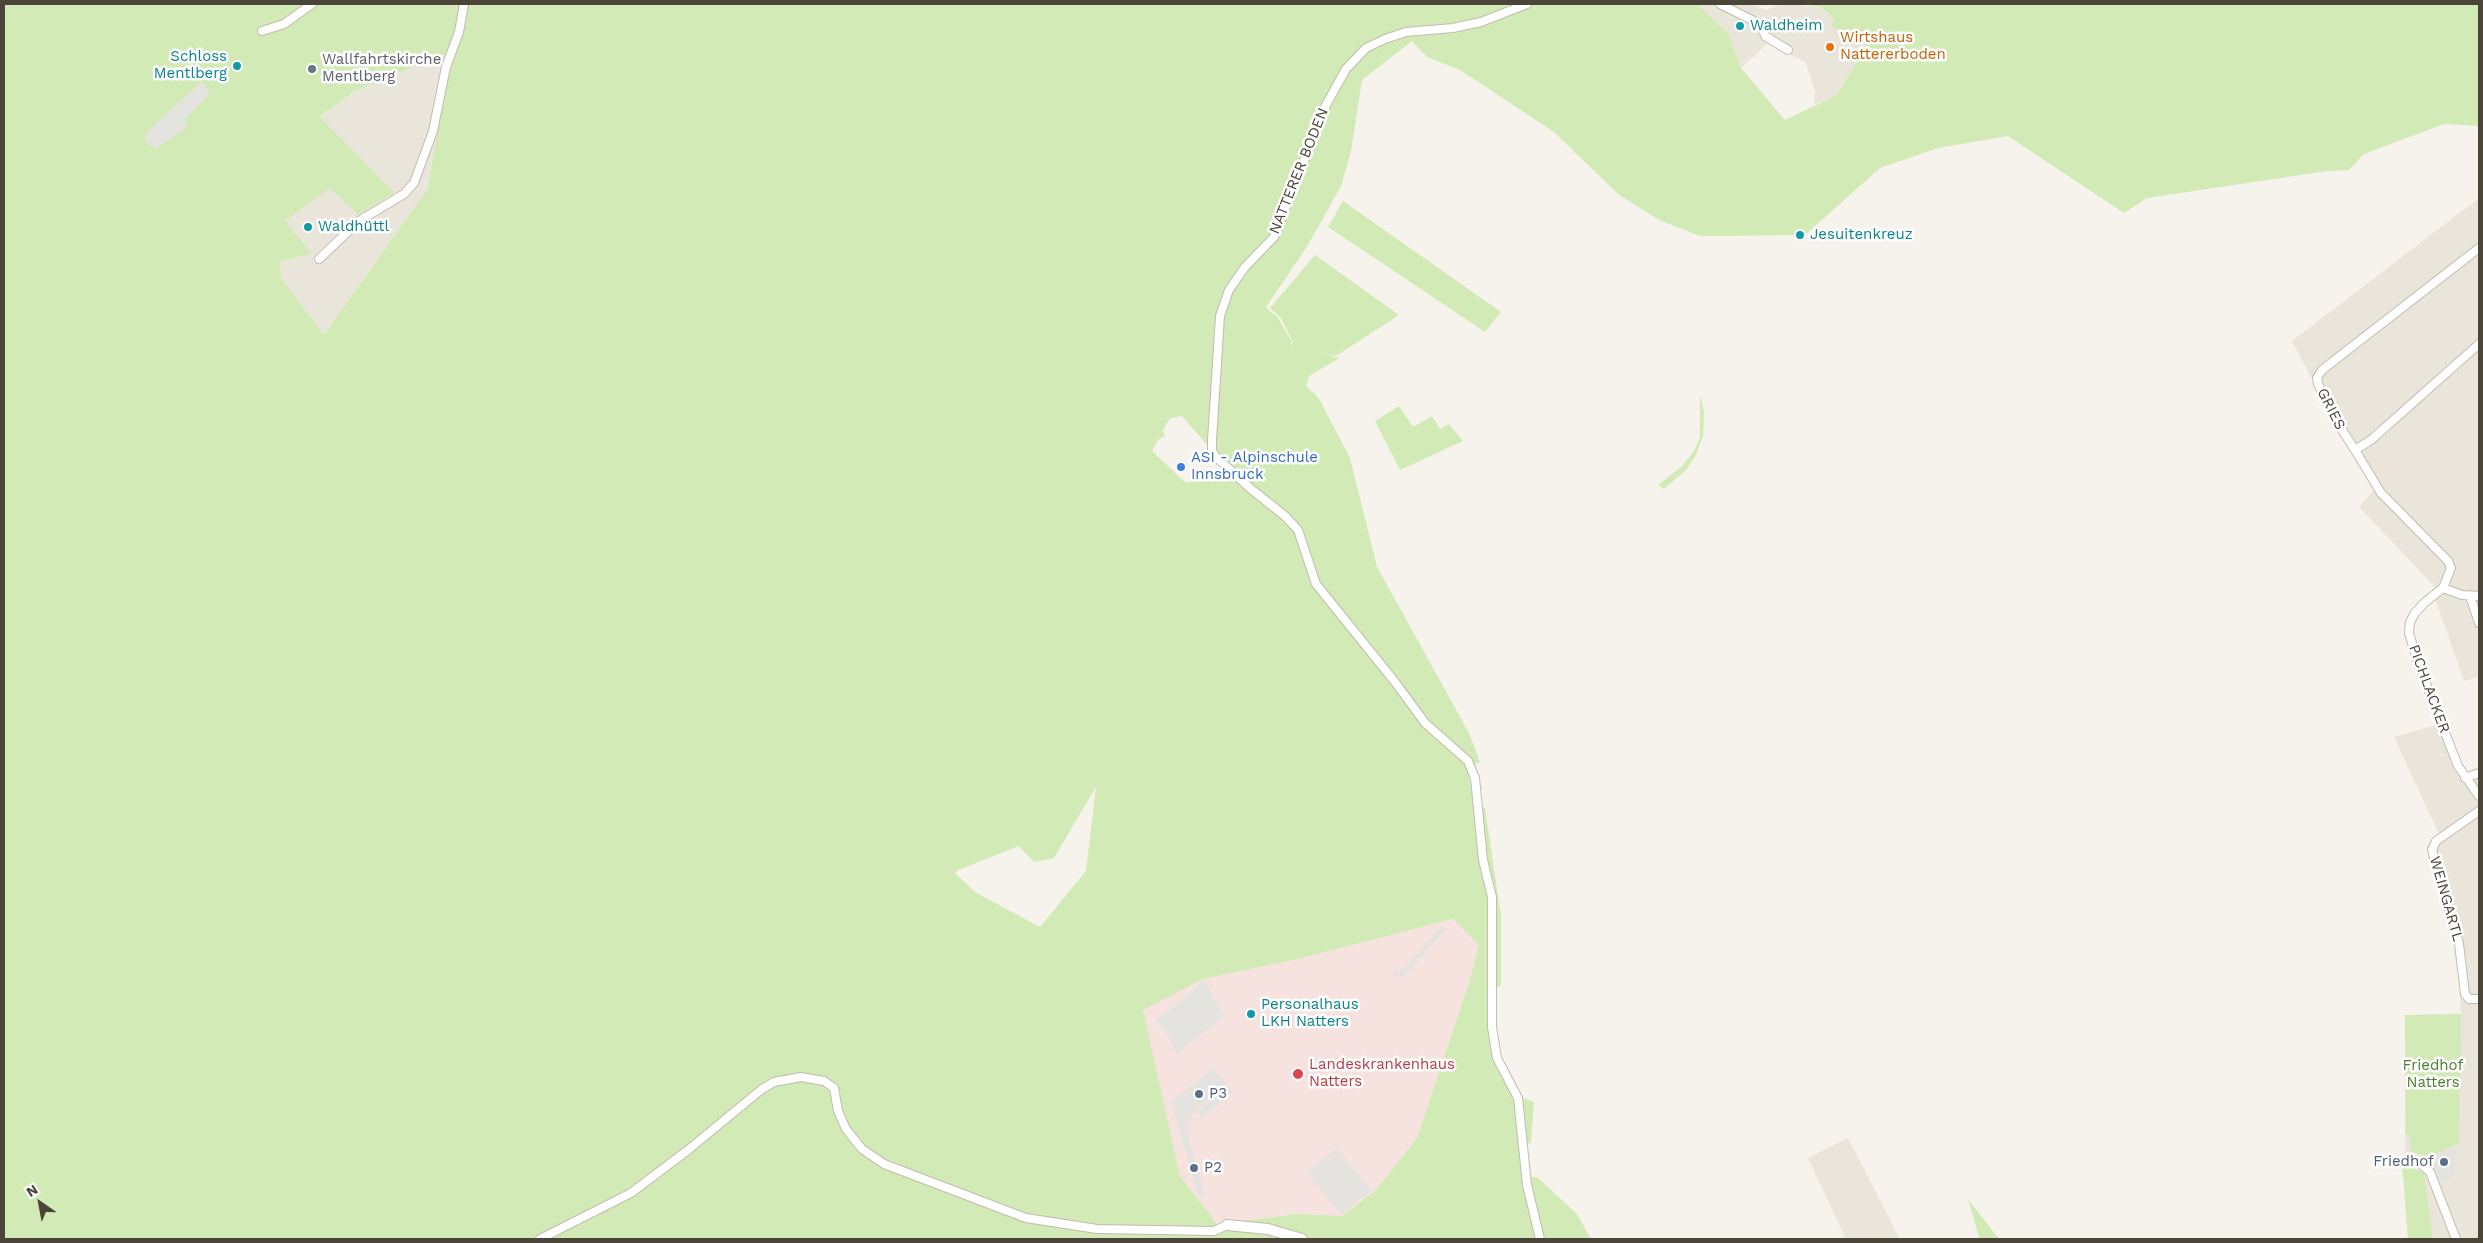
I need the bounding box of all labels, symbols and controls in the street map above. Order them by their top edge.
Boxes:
place label: Waldheim [1750,17,1823,35]
marker: Waldheim [1734,20,1746,32]
place label: Wirtshaus Nattererboden [1840,29,1946,64]
marker: Wirtshaus Nattererboden [1824,41,1836,53]
place label: Schloss Mentlberg [154,48,227,83]
place label: Wallfahrtskirche Mentlberg [322,51,441,86]
marker: Schloss Mentlberg [231,60,243,72]
marker: Wallfahrtskirche Mentlberg [306,63,318,75]
street label: NATTERER BODEN [1266,105,1332,237]
place label: Waldhüttl [318,218,389,236]
marker: Waldhüttl [302,221,314,233]
place label: Jesuitenkreuz [1810,226,1913,244]
marker: Jesuitenkreuz [1794,229,1806,241]
street label: GRIES [2313,385,2349,433]
place label: ASI - Alpinschule Innsbruck [1191,449,1318,484]
marker: ASI - Alpinschule Innsbruck [1175,461,1187,473]
street label: PICHLACKER [2405,642,2453,736]
street label: WEINGARTL [2425,854,2467,944]
place label: Personalhaus LKH Natters [1261,996,1359,1031]
marker: Personalhaus LKH Natters [1245,1008,1257,1020]
place label: Landeskrankenhaus Natters [1309,1056,1455,1091]
park label: Friedhof Natters [2403,1057,2463,1092]
marker: Landeskrankenhaus Natters [1291,1067,1305,1081]
place label: P3 [1209,1085,1227,1103]
marker: P3 [1193,1088,1205,1100]
place label: Friedhof [2373,1153,2434,1171]
marker: Friedhof [2438,1156,2450,1168]
place label: P2 [1204,1159,1222,1177]
marker: P2 [1188,1162,1200,1174]
north arrow [15,1178,65,1228]
text: N [23,1181,41,1200]

